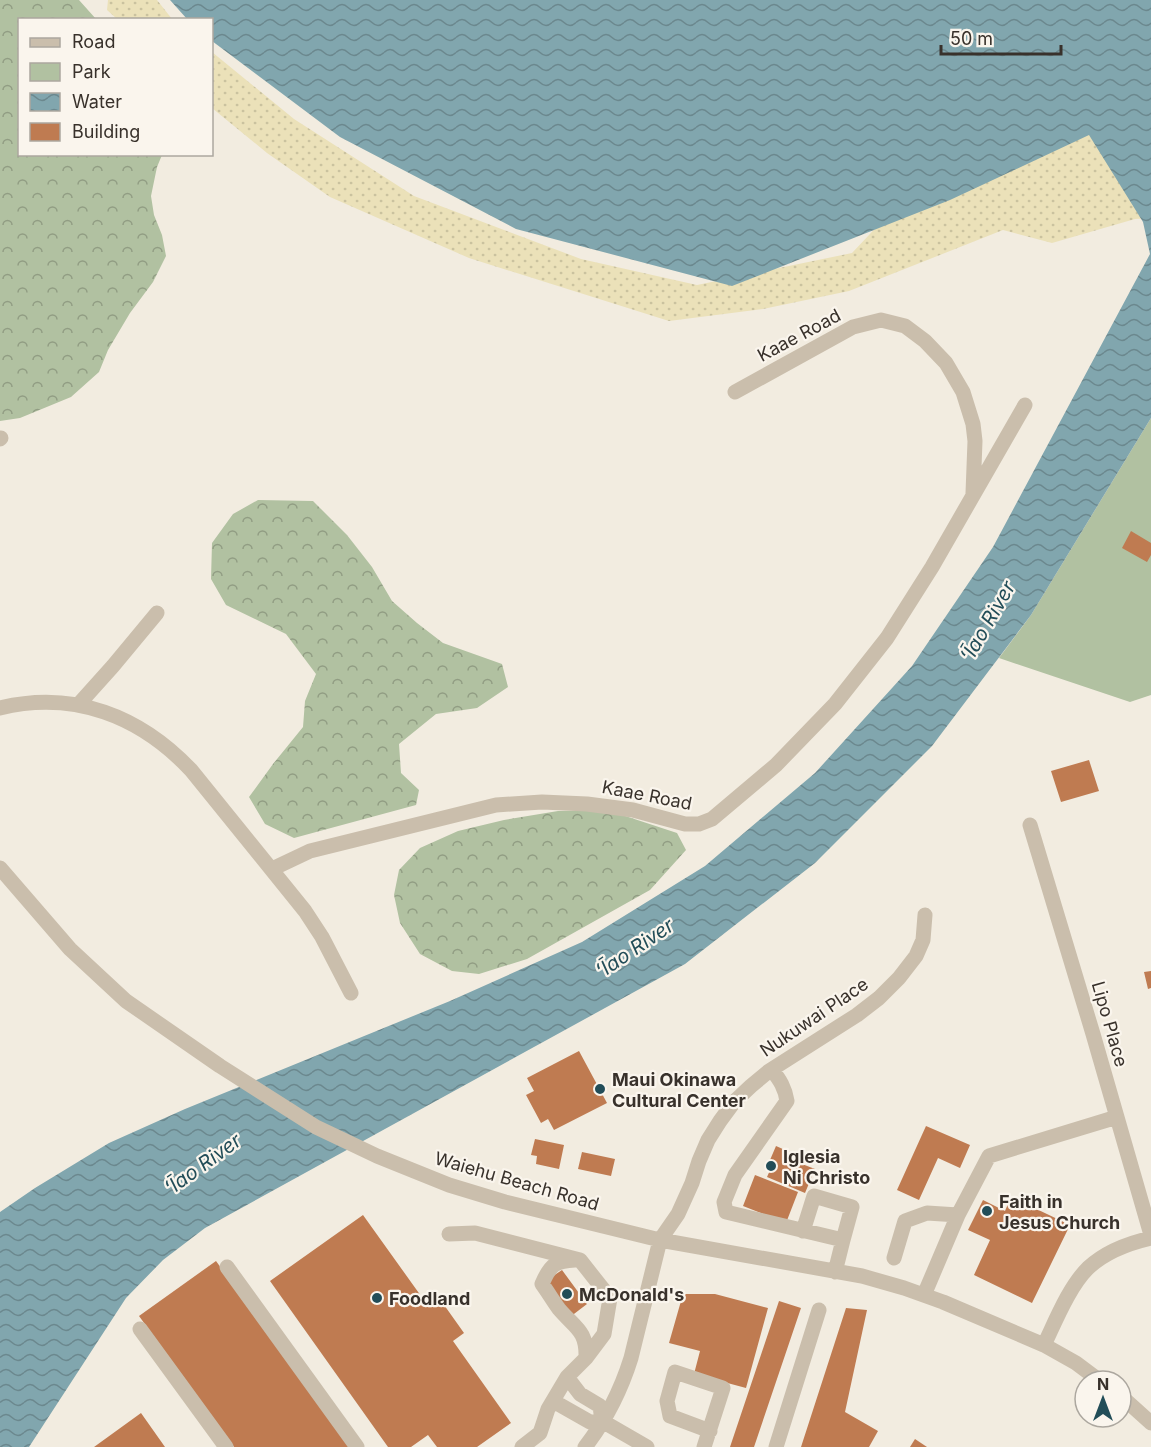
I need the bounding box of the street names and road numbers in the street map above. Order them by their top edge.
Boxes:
street label: Kaae Road [754,304,844,366]
street label: Kaae Road [600,776,694,814]
street label: Nukuwai Place [756,973,872,1061]
street label: Lipo Place [1088,979,1132,1069]
street label: Waiehu Beach Road [432,1147,602,1215]

